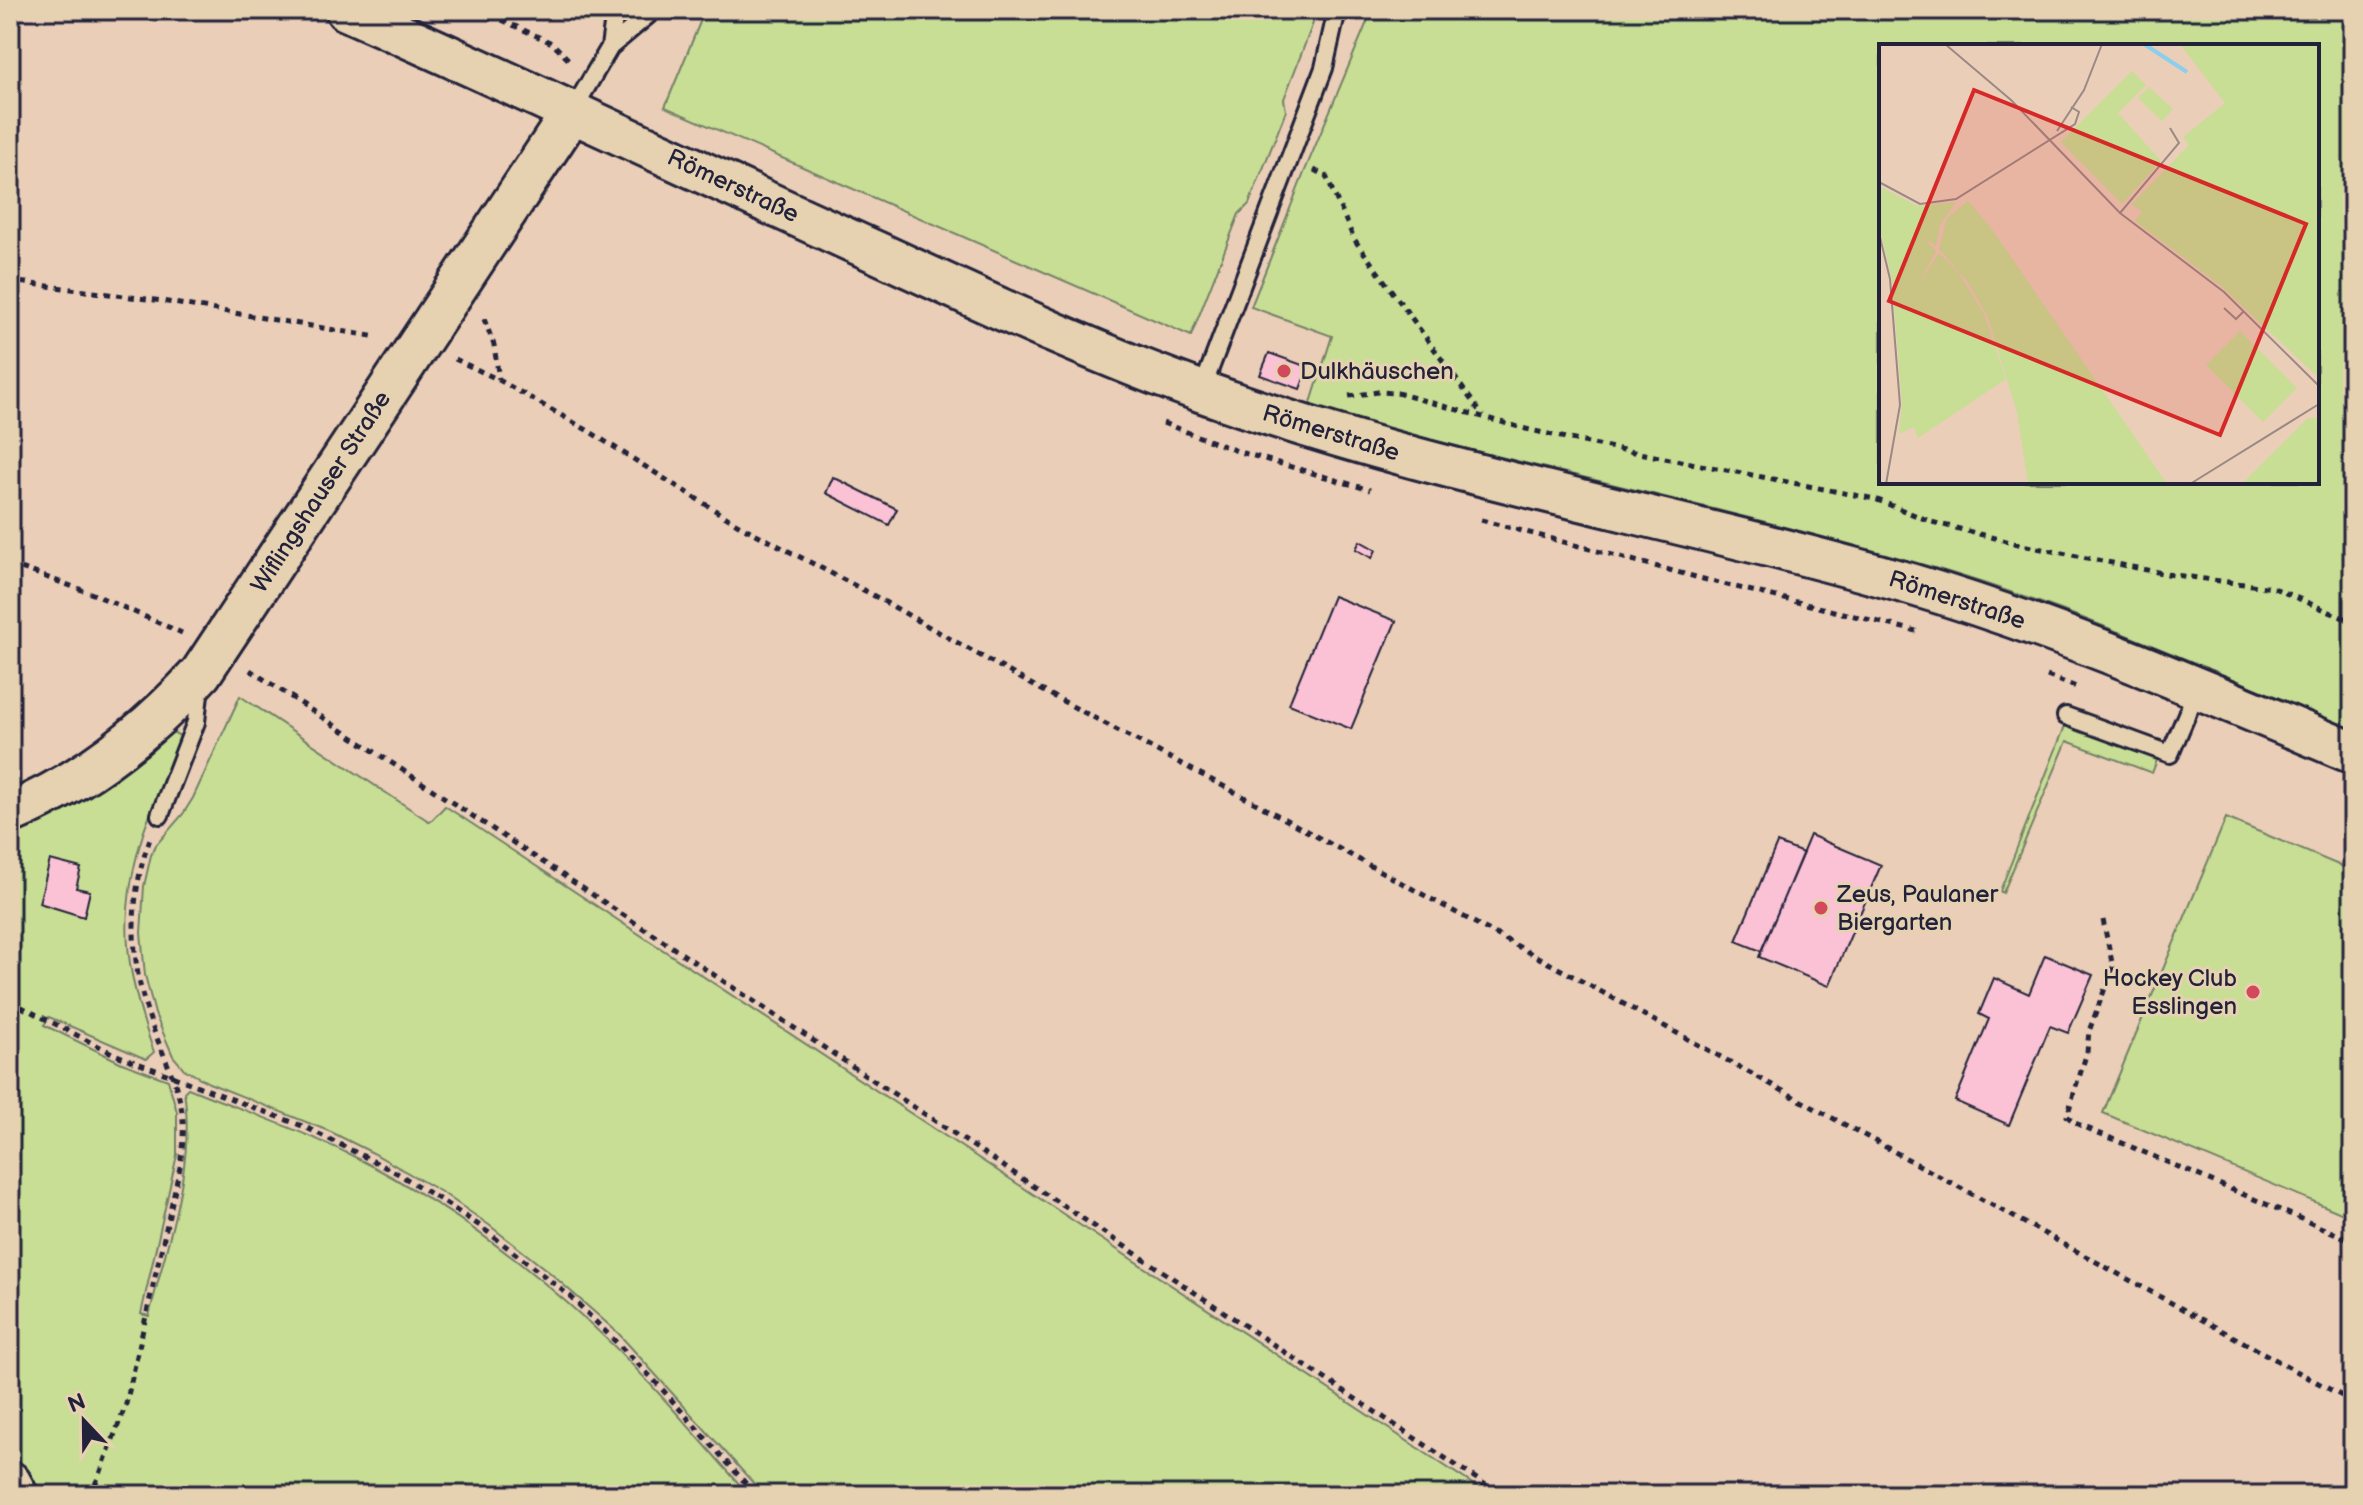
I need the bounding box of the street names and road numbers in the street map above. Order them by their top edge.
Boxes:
street label: Römerstraße [663,143,803,229]
street label: Wiflingshauser Straße [245,386,397,598]
street label: Römerstraße [1259,398,1403,468]
street label: Römerstraße [1885,564,2029,636]

